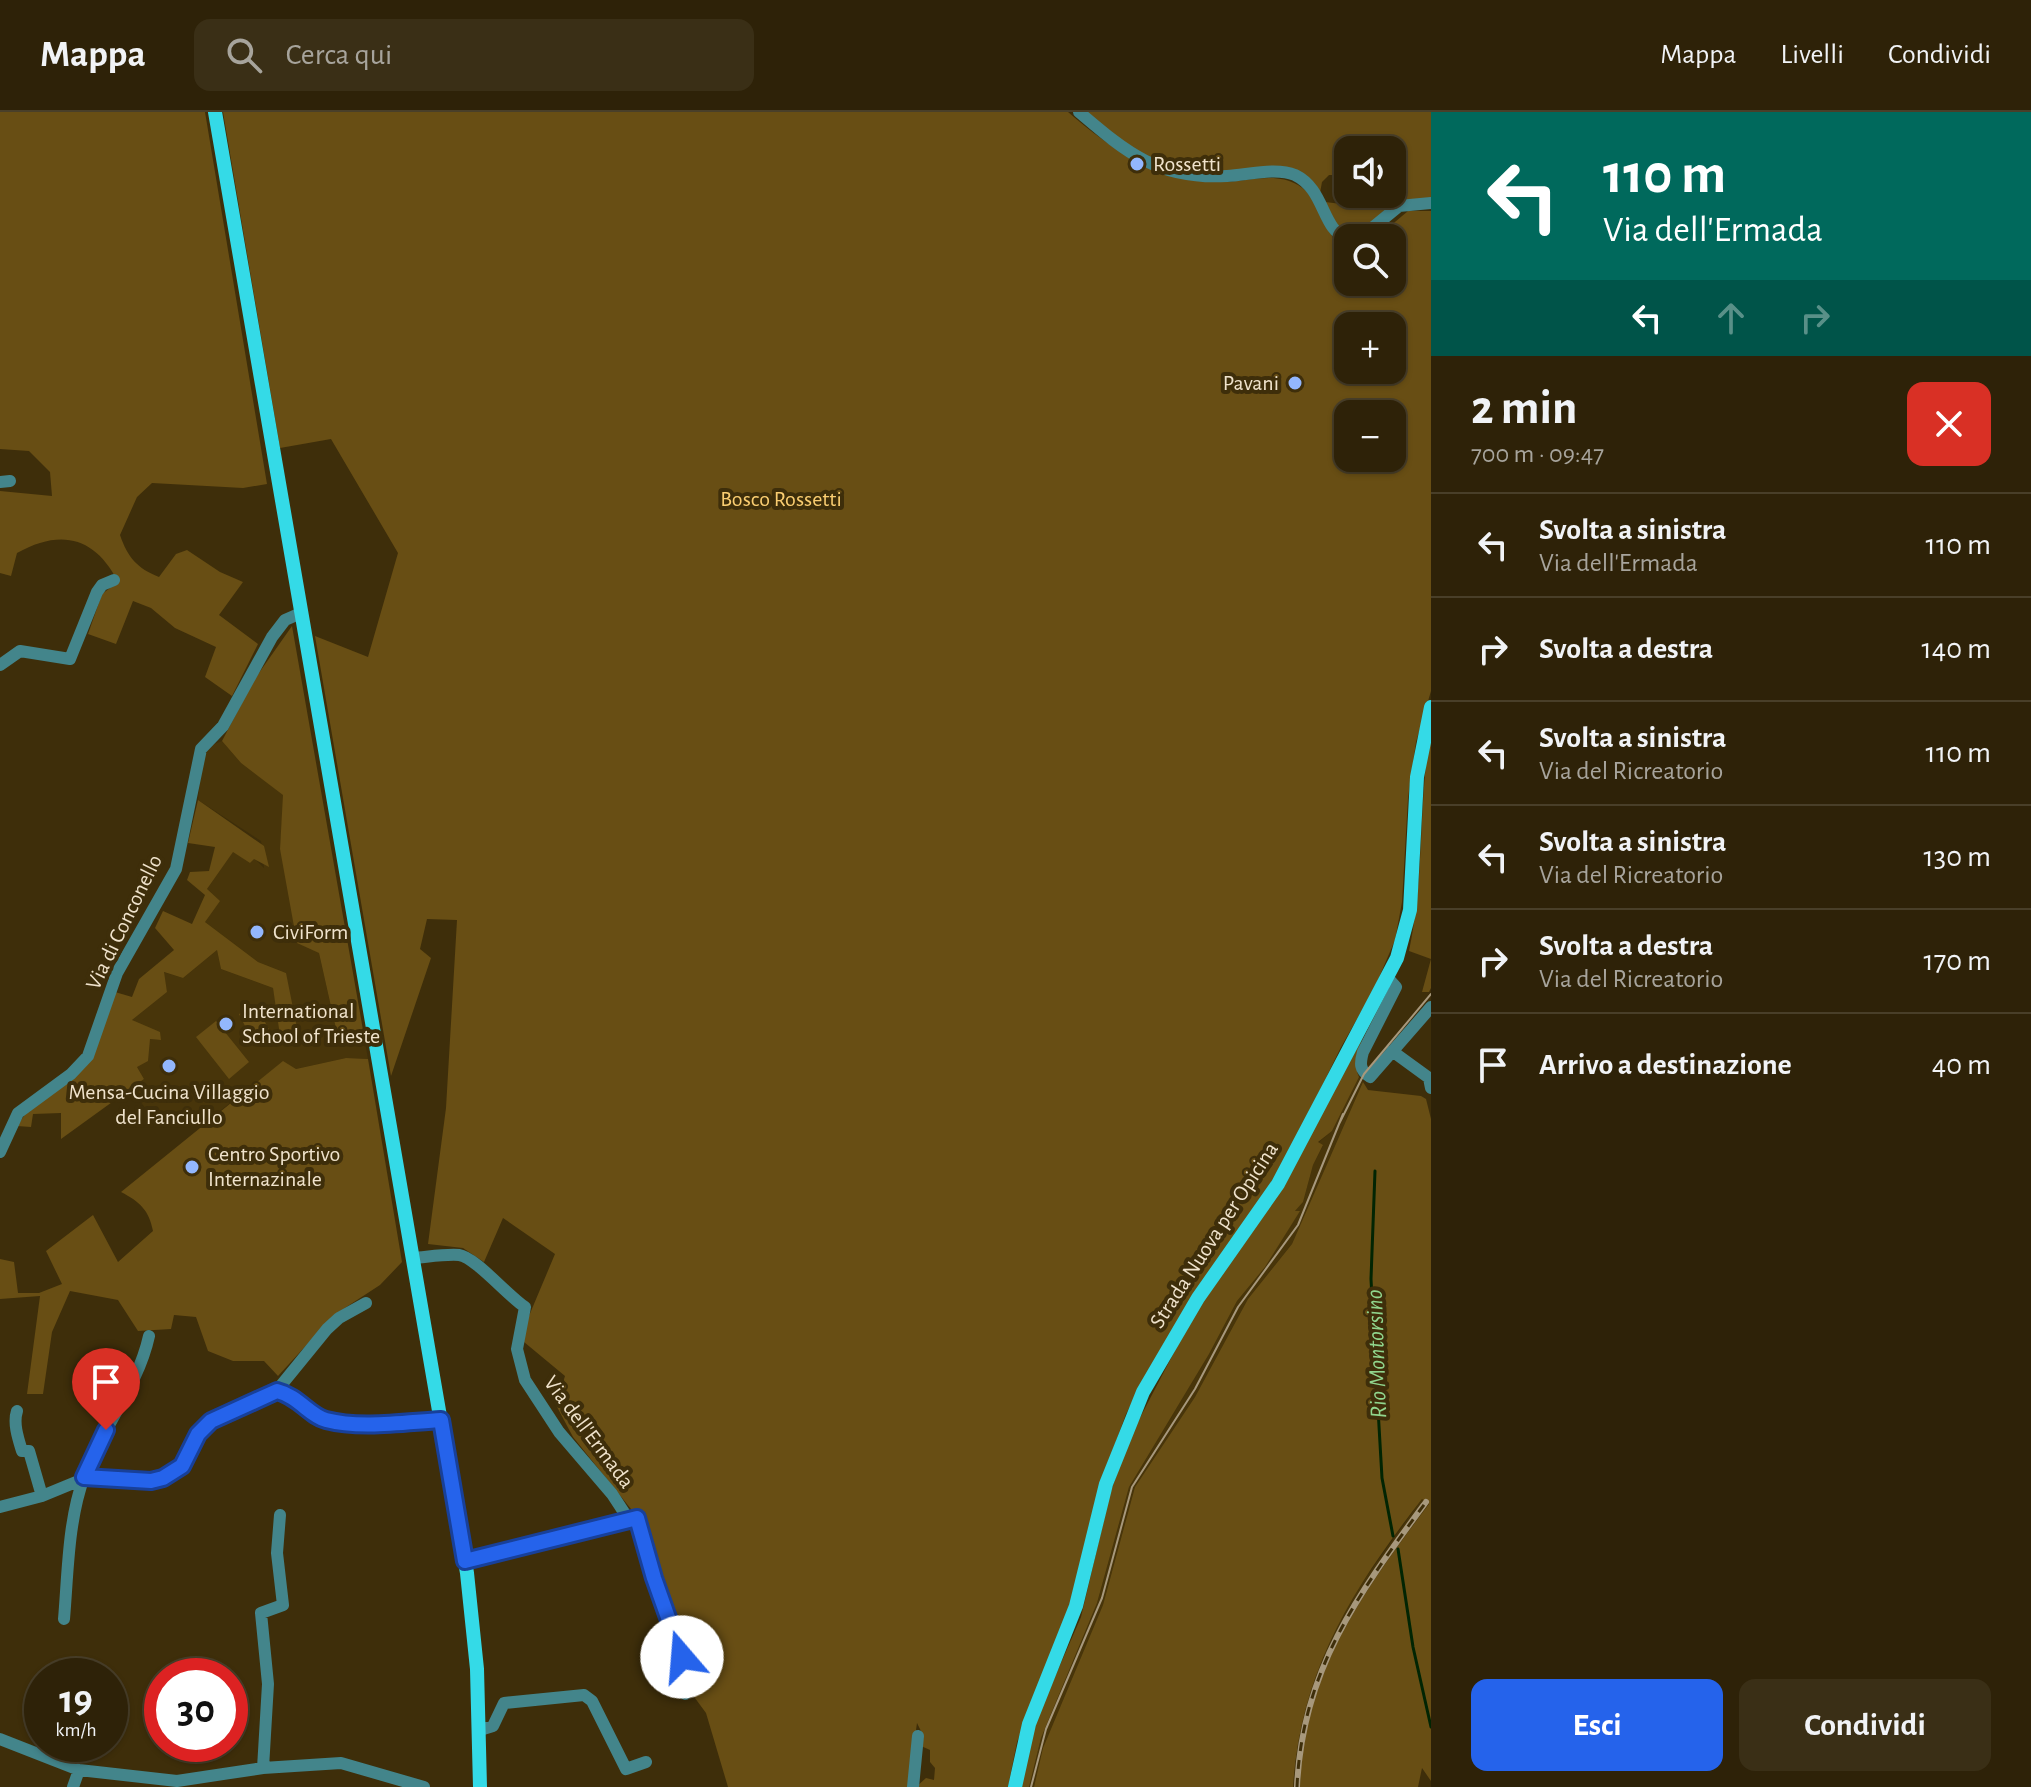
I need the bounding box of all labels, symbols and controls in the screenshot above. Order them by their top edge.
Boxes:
search box [194,19,754,91]
icon: search [222,33,266,77]
text: Mappa [40,36,146,74]
text: Cerca qui [286,40,392,70]
text: Mappa [1660,41,1737,69]
text: Livelli [1781,41,1844,69]
text: Condividi [1888,41,1991,69]
map controls [1334,136,1406,472]
button: sound [1334,136,1406,208]
icon: left [1471,144,1575,248]
text: 110 m [1603,147,1726,203]
place label: Rossetti [1153,153,1221,175]
marker: Rossetti [1128,155,1146,173]
text: Via dell'Ermada [1603,212,1823,248]
button: search [1334,224,1406,296]
icon: left [1625,296,1669,340]
icon: ahead [1709,296,1753,340]
icon: right [1793,296,1837,340]
button: + [1334,312,1406,384]
place label: Pavani [1223,372,1279,394]
marker: Pavani [1286,374,1304,392]
button: close [1907,382,1991,466]
text: 2 min [1471,385,1578,433]
button: − [1334,400,1406,472]
text: 700 m · 09:47 [1471,441,1604,467]
park label: Bosco Rossetti [720,488,842,510]
text: Svolta a sinistra [1539,515,1726,545]
icon: left [1471,523,1515,567]
text: 110 m [1926,530,1991,560]
text: Via dell'Ermada [1539,550,1698,576]
icon: right [1471,627,1515,671]
text: Svolta a destra [1539,634,1713,664]
text: 140 m [1921,634,1991,664]
text: Svolta a sinistra [1539,723,1726,753]
icon: left [1471,731,1515,775]
text: 110 m [1926,738,1991,768]
text: Via del Ricreatorio [1539,758,1723,784]
text: Svolta a sinistra [1539,827,1726,857]
icon: left [1471,835,1515,879]
text: 130 m [1924,842,1991,872]
street label: Via di Conconello [82,851,166,993]
text: Via del Ricreatorio [1539,862,1723,888]
place label: CiviForm [273,921,348,943]
marker: CiviForm [248,923,266,941]
text: Svolta a destra [1539,931,1713,961]
icon: right [1471,939,1515,983]
text: 170 m [1923,946,1991,976]
text: Via del Ricreatorio [1539,966,1723,992]
place label: International School of Trieste [242,1000,380,1047]
marker: International School of Trieste [217,1015,235,1033]
icon: arrive [1471,1043,1515,1087]
text: Arrivo a destinazione [1539,1050,1792,1080]
text: 40 m [1932,1050,1991,1080]
marker: Mensa-Cucina Villaggio del Fanciullo [160,1057,178,1075]
place label: Mensa-Cucina Villaggio del Fanciullo [68,1081,270,1128]
street label: Strada Nuova per Opicina [1146,1138,1282,1332]
place label: Centro Sportivo Internazinale [208,1143,340,1190]
marker: Centro Sportivo Internazinale [183,1158,201,1176]
water label: Rio Montorsino [1363,1289,1391,1419]
pin [72,1348,140,1430]
icon: arrive [84,1360,128,1404]
street label: Via dell'Ermada [540,1372,638,1492]
position arrow [640,1615,724,1699]
speed limit sign: 30 [144,1658,248,1762]
button: Esci [1471,1679,1723,1771]
button: Condividi [1739,1679,1991,1771]
text: 19 [59,1680,93,1720]
text: km/h [55,1720,97,1740]

